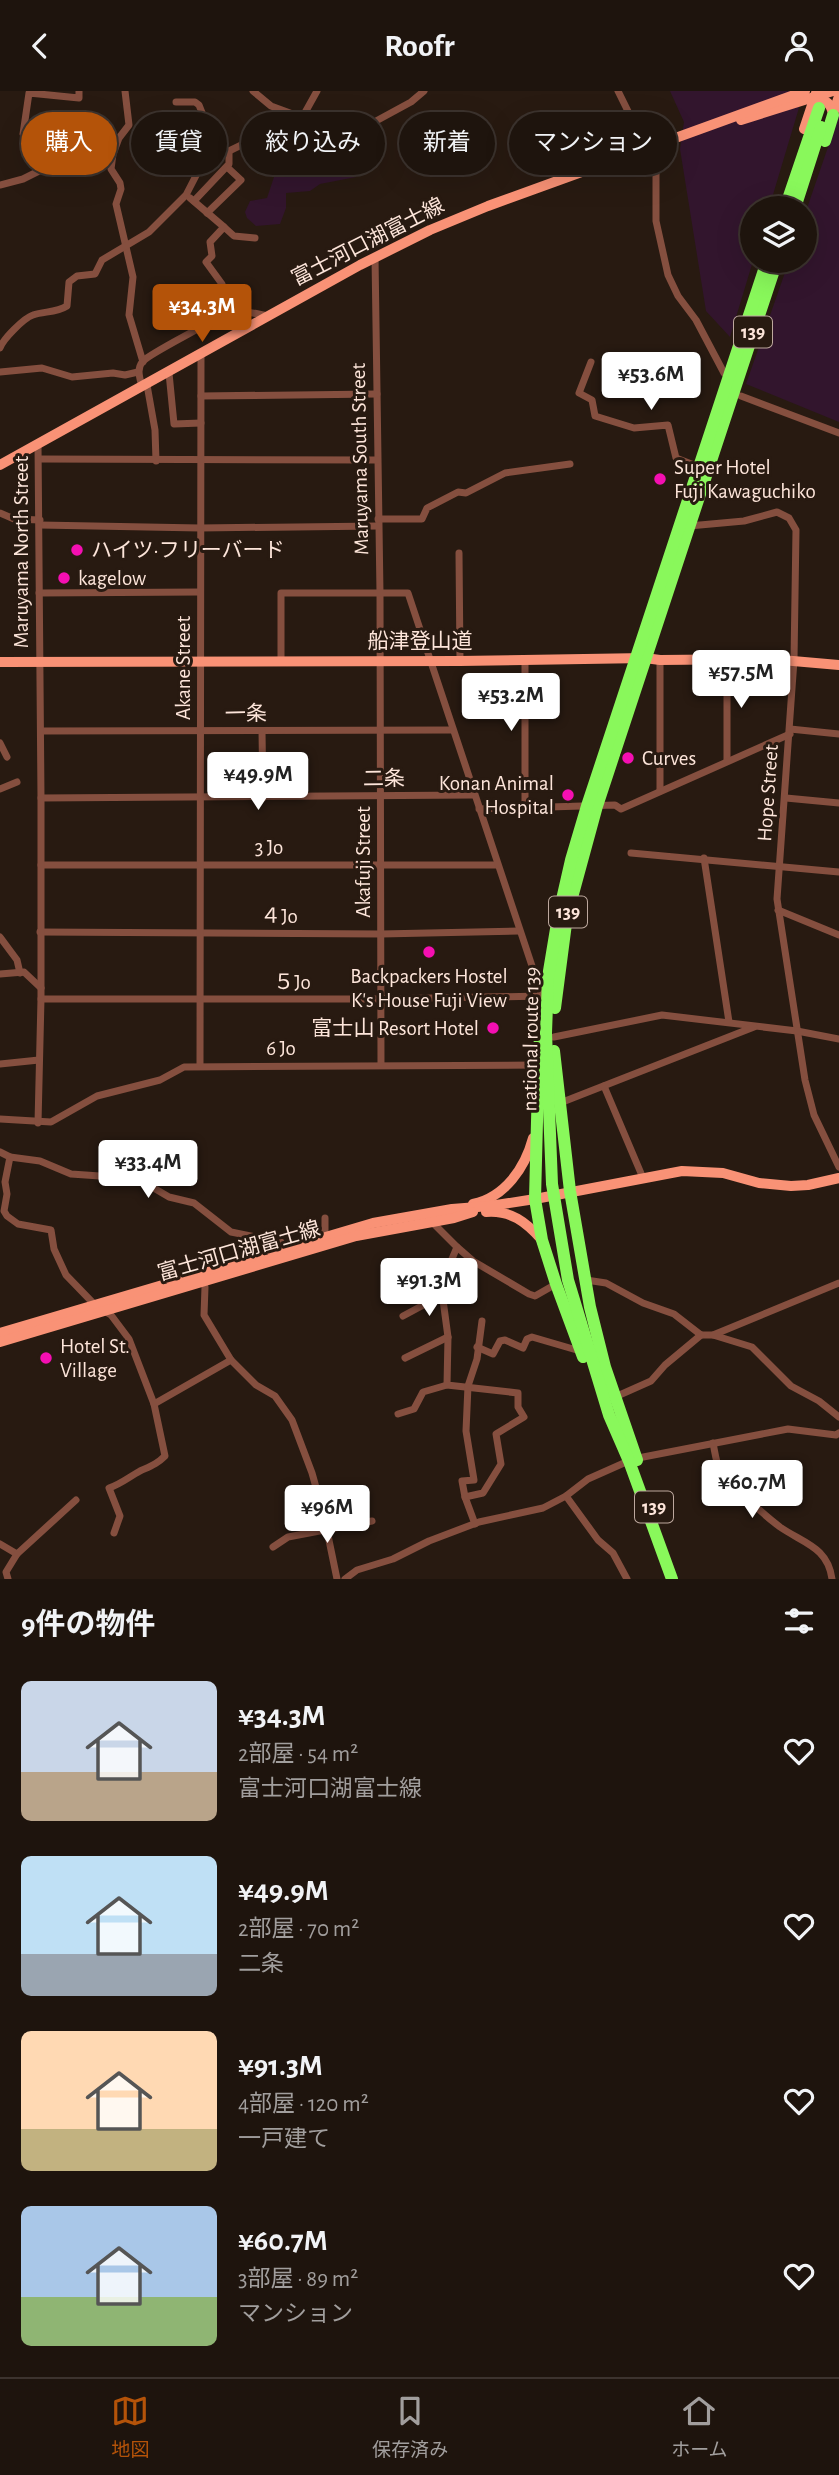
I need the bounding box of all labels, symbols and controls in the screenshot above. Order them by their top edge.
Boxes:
icon: back [21,27,59,65]
icon: person [780,27,818,65]
text: Roofr [384,30,455,62]
chip: 購入 [21,112,117,175]
chip: 賃貸 [131,112,227,175]
chip: 絞り込み [241,112,385,175]
chip: 新着 [399,112,495,175]
chip: マンション [509,112,677,175]
street label: 富士河口湖富士線 [288,194,448,289]
map controls [740,196,817,273]
button: layers [740,196,817,273]
pin: ¥34.3M [145,285,259,344]
text: ¥34.3M [168,295,236,318]
road number: 139 [734,317,772,347]
pin: ¥53.6M [594,353,708,412]
street label: Maruyama South Street [348,362,372,555]
text: ¥53.6M [618,363,684,386]
street label: Maruyama North Street [11,455,32,648]
place label: Super Hotel Fuji Kawaguchiko [674,457,816,502]
marker: Super Hotel Fuji Kawaguchiko [652,471,668,487]
place label: ハイツ•フリーバード [91,539,284,561]
marker: ハイツ•フリーバード [69,542,85,558]
place label: kagelow [78,568,146,589]
marker: kagelow [56,570,72,586]
street label: Akane Street [173,616,194,720]
street label: 船津登山道 [368,630,473,652]
pin: ¥57.5M [684,651,798,710]
text: ¥57.5M [708,661,774,684]
pin: ¥53.2M [454,673,568,733]
text: ¥53.2M [478,684,544,707]
street label: 一条 [225,702,267,725]
street label: Hope Street [754,743,782,842]
place label: Curves [642,748,696,769]
marker: Curves [620,750,636,766]
pin: ¥49.9M [201,753,315,812]
text: ¥49.9M [223,763,293,786]
street label: 二条 [363,767,405,790]
place label: Konan Animal Hospital [439,773,554,818]
marker: Konan Animal Hospital [560,787,576,803]
street label: Akafuji Street [353,806,374,918]
street label: 3 Jo [255,837,283,858]
road number: 139 [549,897,587,927]
street label: ４Jo [260,906,298,927]
marker: Backpackers Hostel K's House Fuji View [421,944,437,960]
place label: Backpackers Hostel K's House Fuji View [350,966,508,1011]
street label: national route 139 [519,966,543,1112]
street label: ５Jo [273,972,311,993]
place label: 富士山 Resort Hotel [312,1017,479,1039]
marker: 富士山 Resort Hotel [485,1020,501,1036]
street label: 6 Jo [266,1038,296,1059]
pin: ¥33.4M [91,1141,205,1200]
text: ¥33.4M [114,1151,182,1174]
street label: 富士河口湖富士線 [155,1217,323,1284]
pin: ¥91.3M [372,1259,486,1318]
text: ¥91.3M [397,1269,462,1292]
place label: Hotel St. Village [60,1336,130,1381]
marker: Hotel St. Village [38,1350,54,1366]
pin: ¥60.7M [695,1461,809,1520]
text: ¥60.7M [718,1471,786,1494]
pin: ¥96M [286,1485,368,1545]
road number: 139 [635,1491,673,1523]
text: ¥96M [301,1496,353,1519]
icon: filters [780,1602,818,1640]
text: 9件の物件 [21,1610,156,1640]
text: ¥34.3M [238,1701,326,1731]
icon: home [77,1709,161,1793]
icon: heart [780,1732,818,1770]
text: 2部屋 · 54 m² [238,1743,358,1766]
text: 富士河口湖富士線 [238,1778,422,1801]
text: ¥49.9M [238,1876,329,1906]
icon: home [77,1884,161,1968]
icon: heart [780,1907,818,1945]
text: 2部屋 · 70 m² [238,1918,359,1941]
text: 二条 [238,1953,284,1976]
text: ¥91.3M [238,2051,323,2081]
icon: home [77,2059,161,2143]
icon: heart [780,2082,818,2120]
text: 4部屋 · 120 m² [238,2093,369,2116]
text: 一戸建て [238,2128,330,2151]
text: ¥60.7M [238,2226,328,2256]
icon: home [77,2234,161,2318]
icon: heart [780,2257,818,2295]
text: 3部屋 · 89 m² [238,2268,358,2291]
text: マンション [238,2303,353,2326]
tab: 地図 [111,2392,149,2462]
tab: 保存済み [372,2392,448,2462]
tab: ホーム [671,2392,728,2462]

